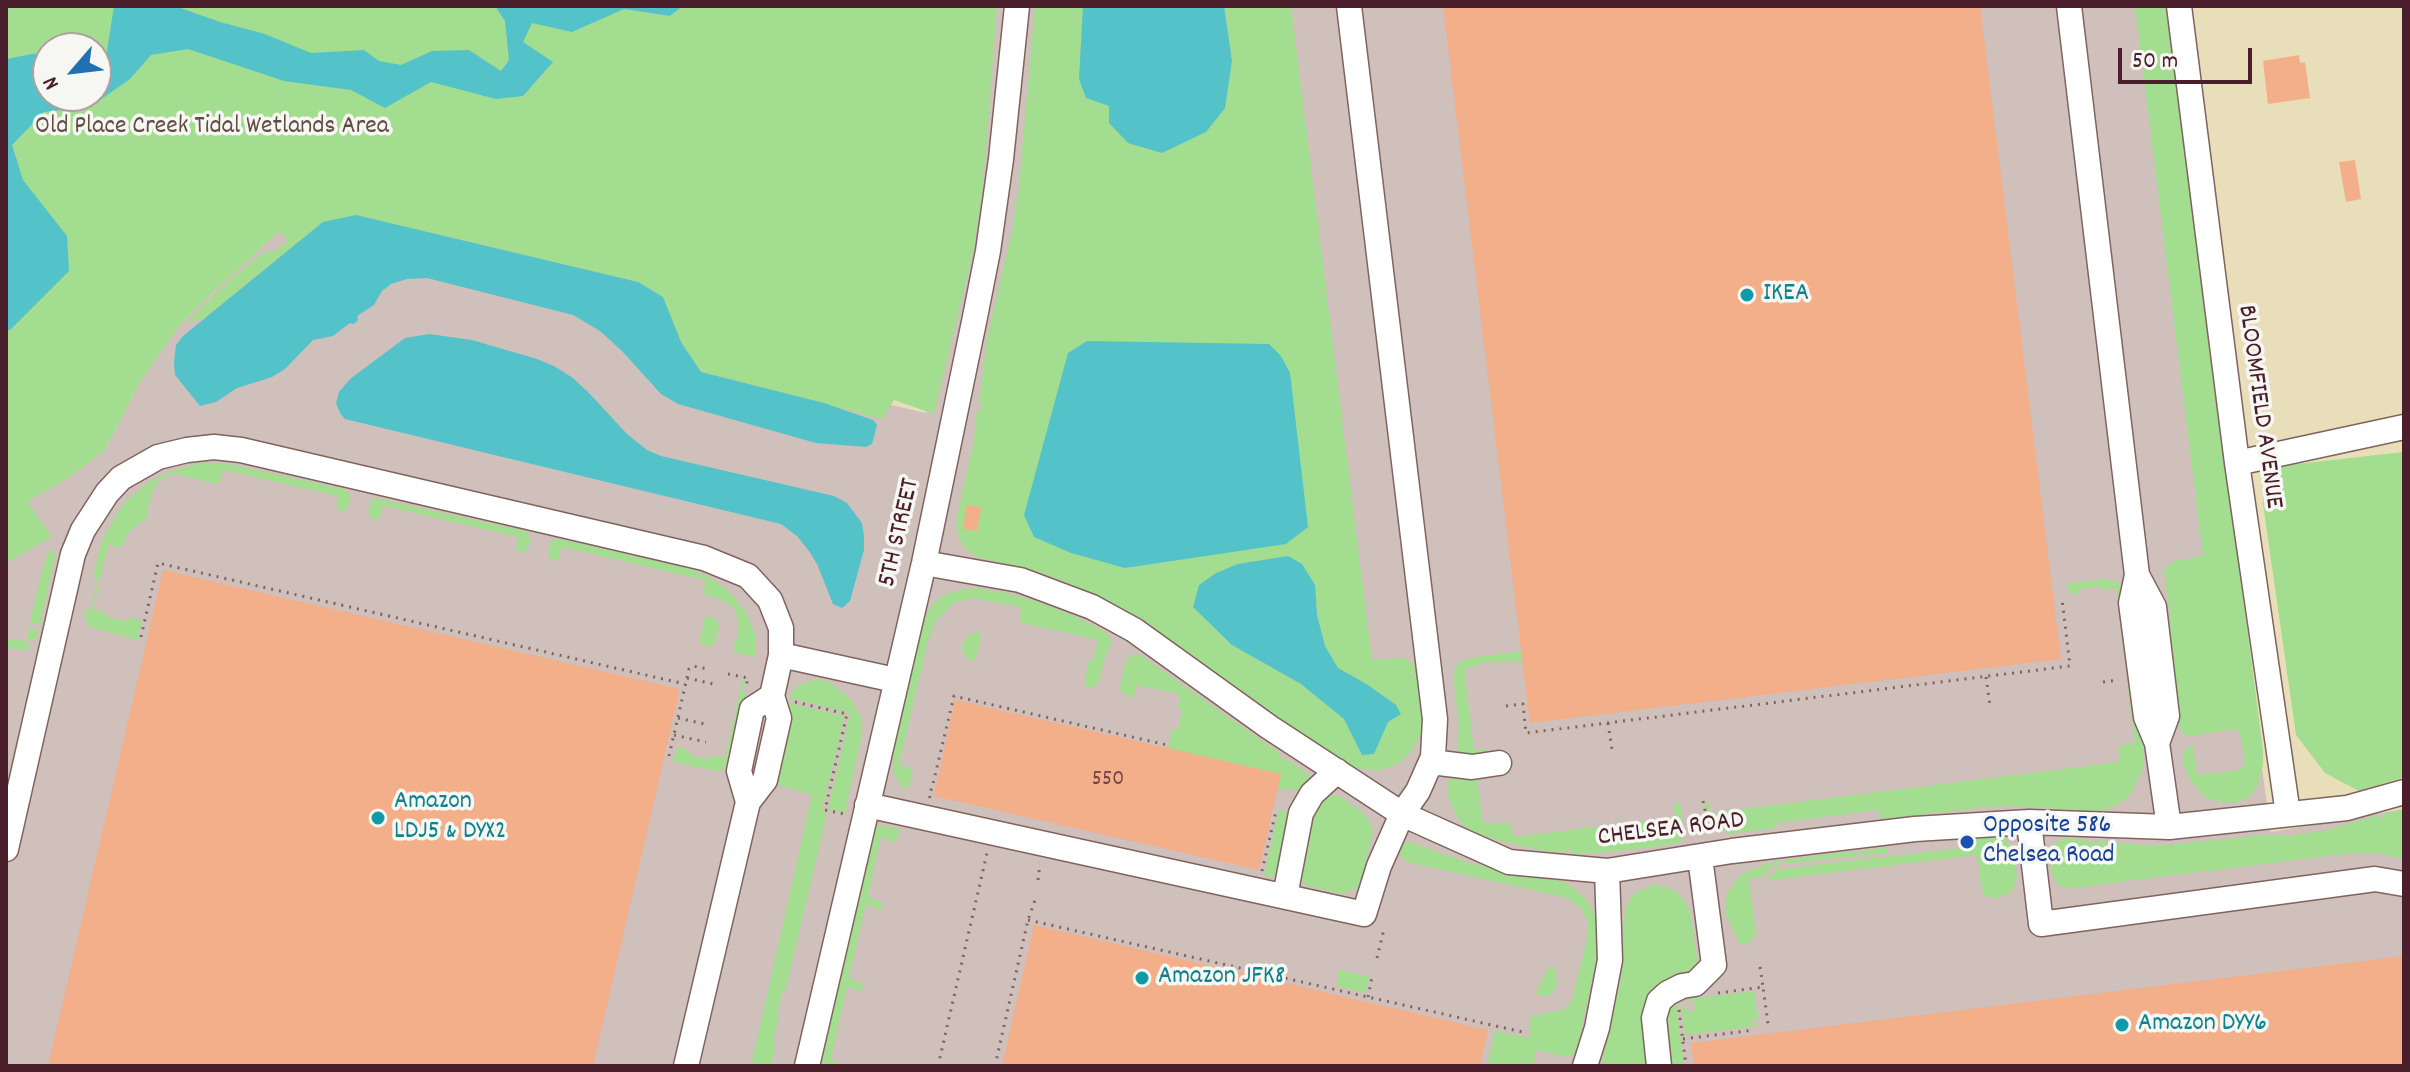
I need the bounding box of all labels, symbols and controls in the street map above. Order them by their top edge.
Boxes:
north arrow [32,32,112,112]
scale bar [2122,32,2256,82]
text: 50 m [2132,45,2178,79]
text: N [36,70,68,95]
park label: Old Place Creek Tidal Wetlands Area [35,112,389,144]
place label: IKEA [1763,279,1809,311]
marker: IKEA [1738,286,1756,304]
street label: BLOOMFIELD AVENUE [2228,303,2288,511]
street label: 5TH STREET [873,476,929,590]
house number: 550 [1092,768,1124,794]
place label: Amazon LDJ5 & DYX2 [394,787,506,848]
street label: CHELSEA ROAD [1596,807,1746,855]
marker: Amazon LDJ5 & DYX2 [369,809,387,827]
place label: Opposite 586 Chelsea Road [1983,811,2115,872]
marker: Opposite 586 Chelsea Road [1958,833,1976,851]
place label: Amazon JFK8 [1158,962,1285,994]
marker: Amazon JFK8 [1133,969,1151,987]
place label: Amazon DYY6 [2138,1009,2267,1041]
marker: Amazon DYY6 [2113,1016,2131,1034]

